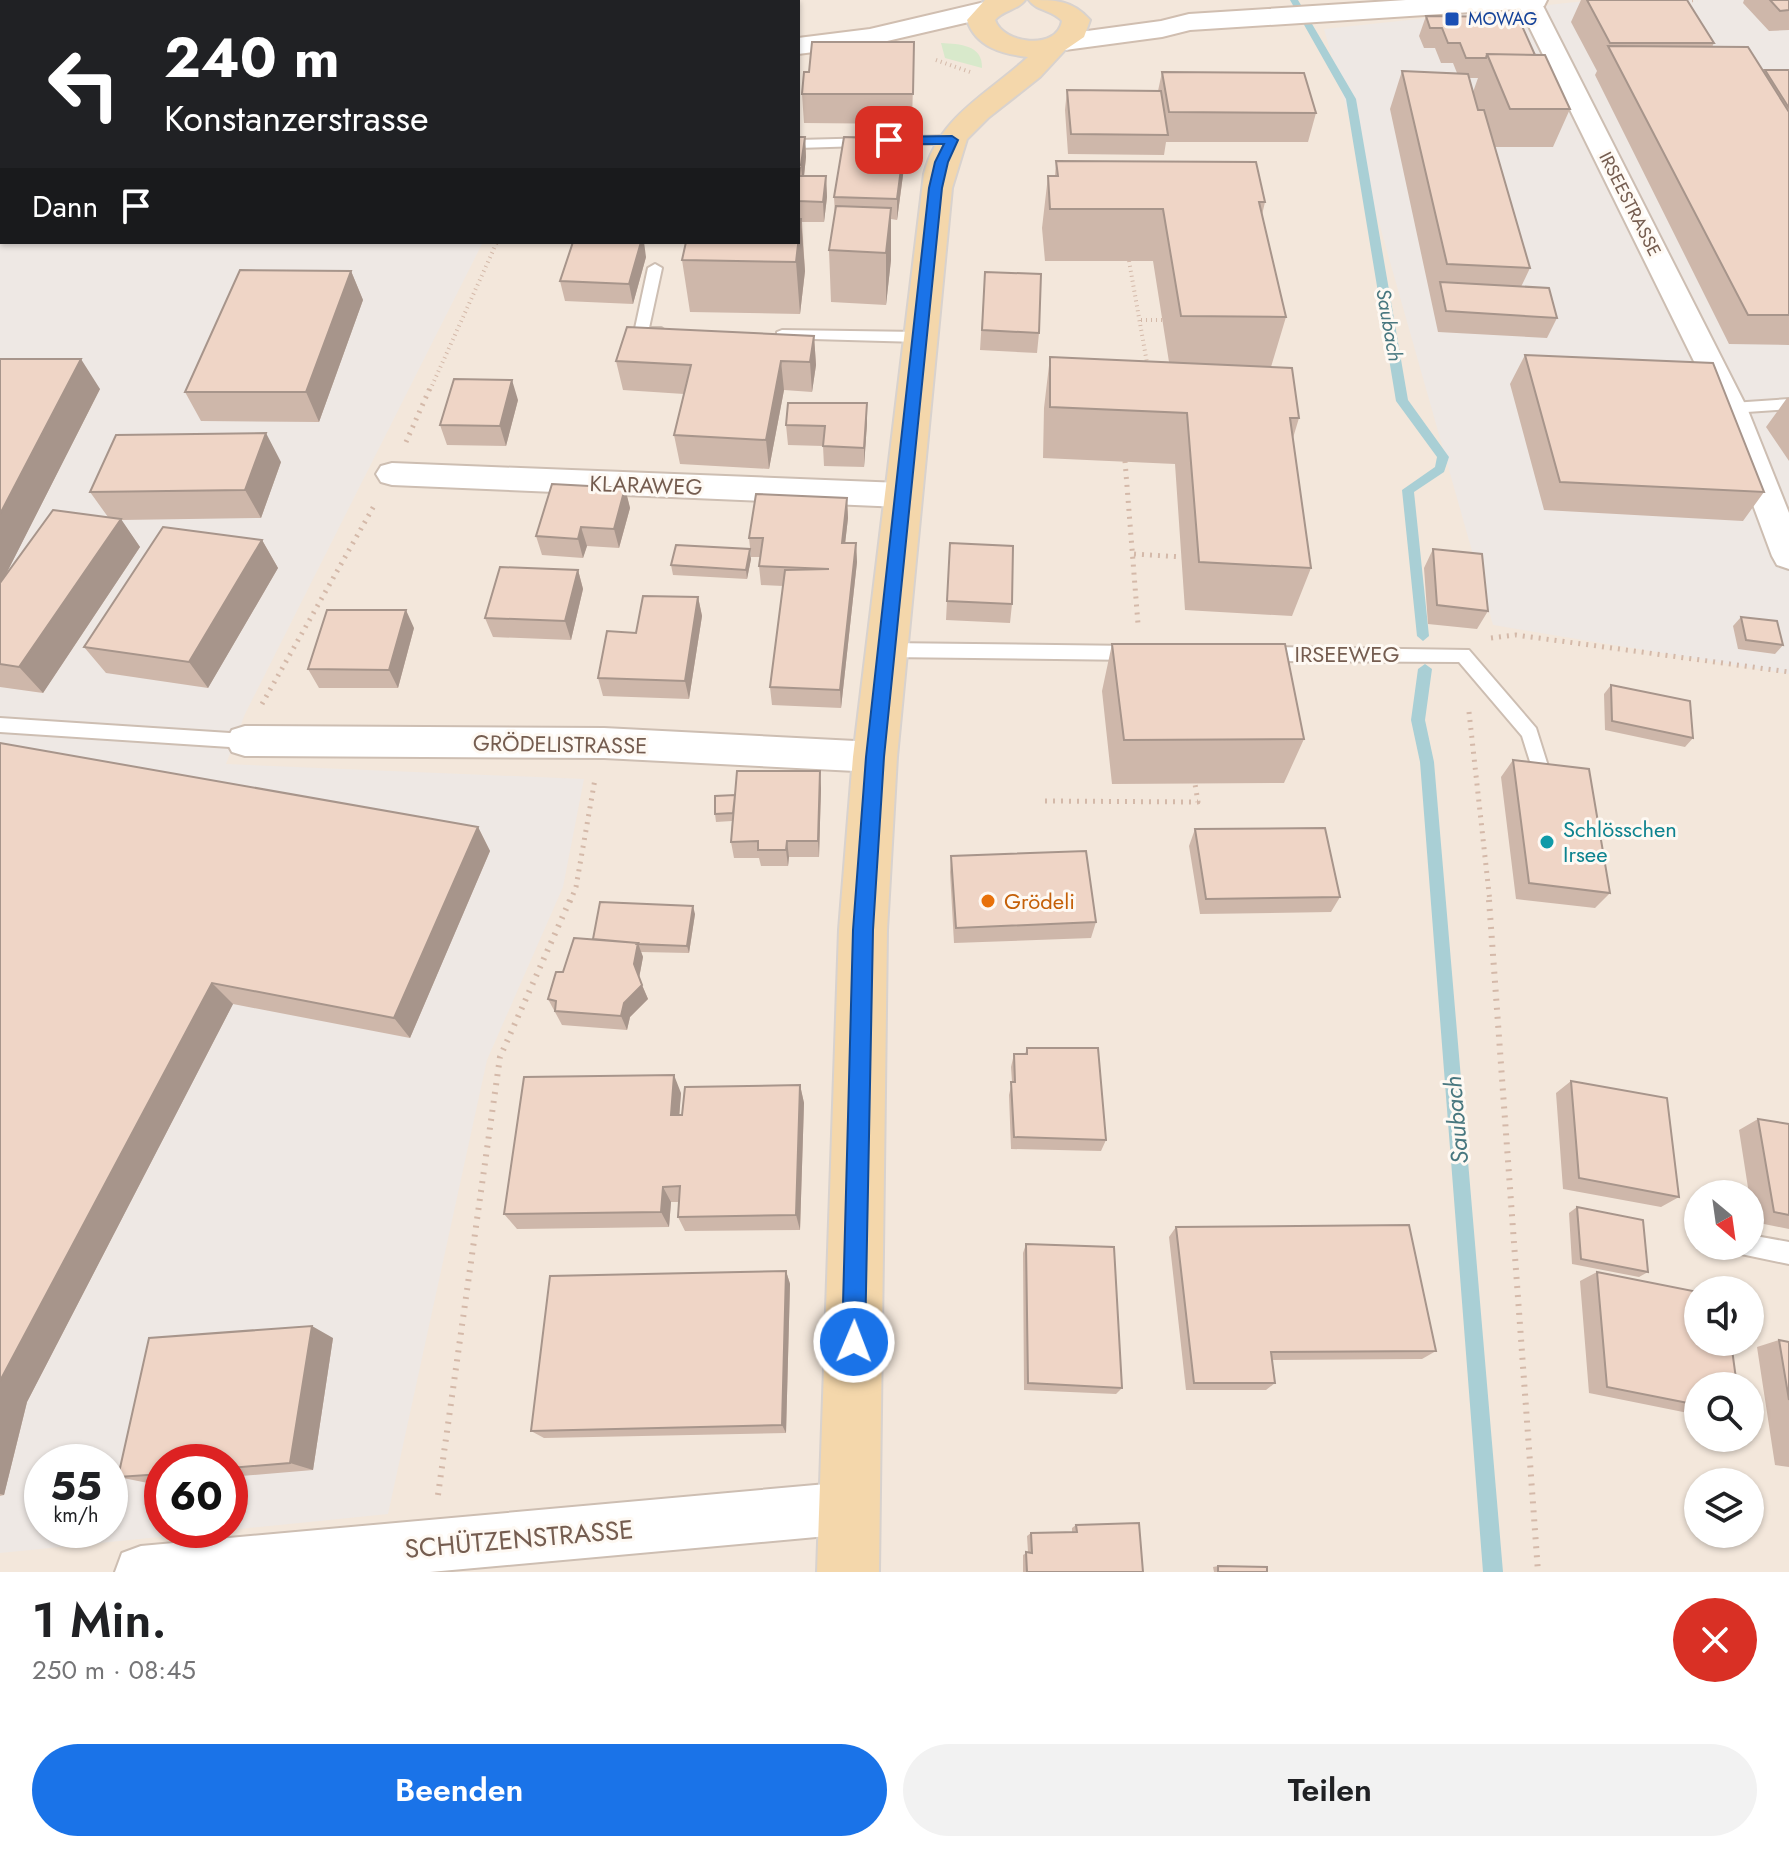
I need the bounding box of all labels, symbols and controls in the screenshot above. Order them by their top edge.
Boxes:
place label: MOWAG [1468,6,1538,32]
marker: MOWAG [1443,10,1461,28]
text: 240 m [164,17,340,98]
icon: left [32,32,136,136]
text: Konstanzerstrasse [164,92,428,144]
pin [855,106,923,174]
icon: arrive [867,118,911,162]
street label: IRSEESTRASSE [1593,147,1667,261]
icon: arrive [114,184,158,228]
text: Dann [32,185,98,228]
water label: Saubach [1368,286,1410,364]
street label: KLARAWEG [589,467,703,503]
street label: IRSEEWEG [1295,638,1399,670]
street label: GRÖDELISTRASSE [473,726,647,762]
place label: Schlösschen Irsee [1563,813,1677,870]
marker: Schlösschen Irsee [1538,833,1556,851]
place label: Grödeli [1004,885,1075,917]
marker: Grödeli [979,892,997,910]
water label: Saubach [1435,1075,1477,1165]
north arrow [1684,1180,1764,1260]
map controls [1684,1180,1764,1548]
button: sound [1684,1276,1764,1356]
position arrow [812,1300,896,1384]
button: search [1684,1372,1764,1452]
speed limit sign: 60 [144,1444,248,1548]
text: 55 [50,1457,102,1515]
button: layers [1684,1468,1764,1548]
text: km/h [53,1501,99,1530]
street label: SCHÜTZENSTRASSE [403,1510,635,1568]
text: 1 Min. [32,1586,167,1655]
button: close [1673,1598,1757,1682]
text: 250 m · 08:45 [32,1651,196,1689]
button: Beenden [32,1744,887,1836]
button: Teilen [903,1744,1757,1836]

